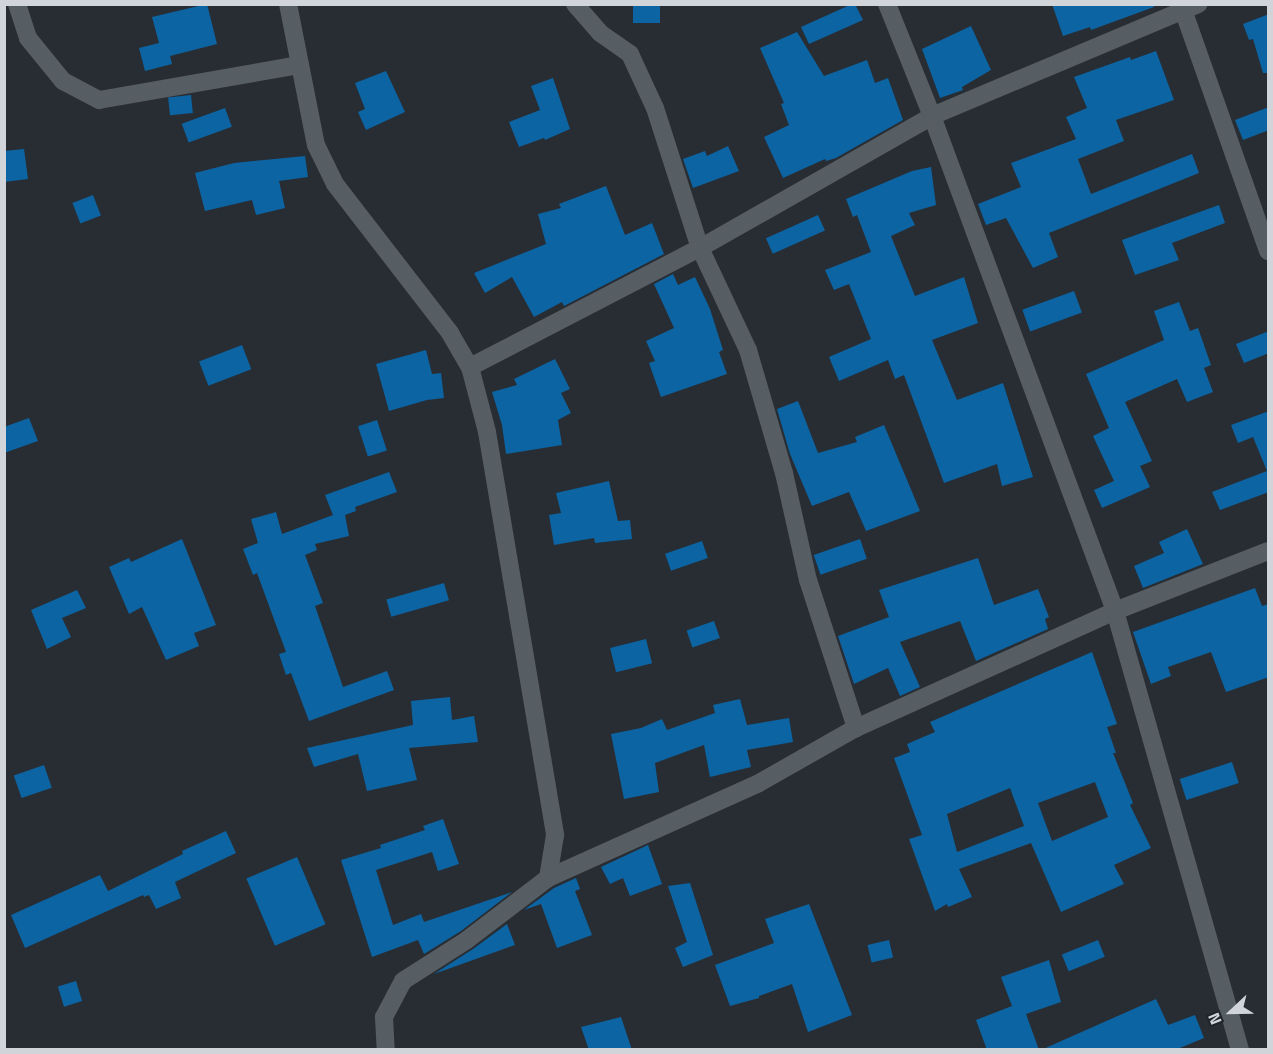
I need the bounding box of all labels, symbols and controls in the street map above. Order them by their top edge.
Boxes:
north arrow [1201,982,1261,1042]
text: N [1201,1009,1228,1028]

